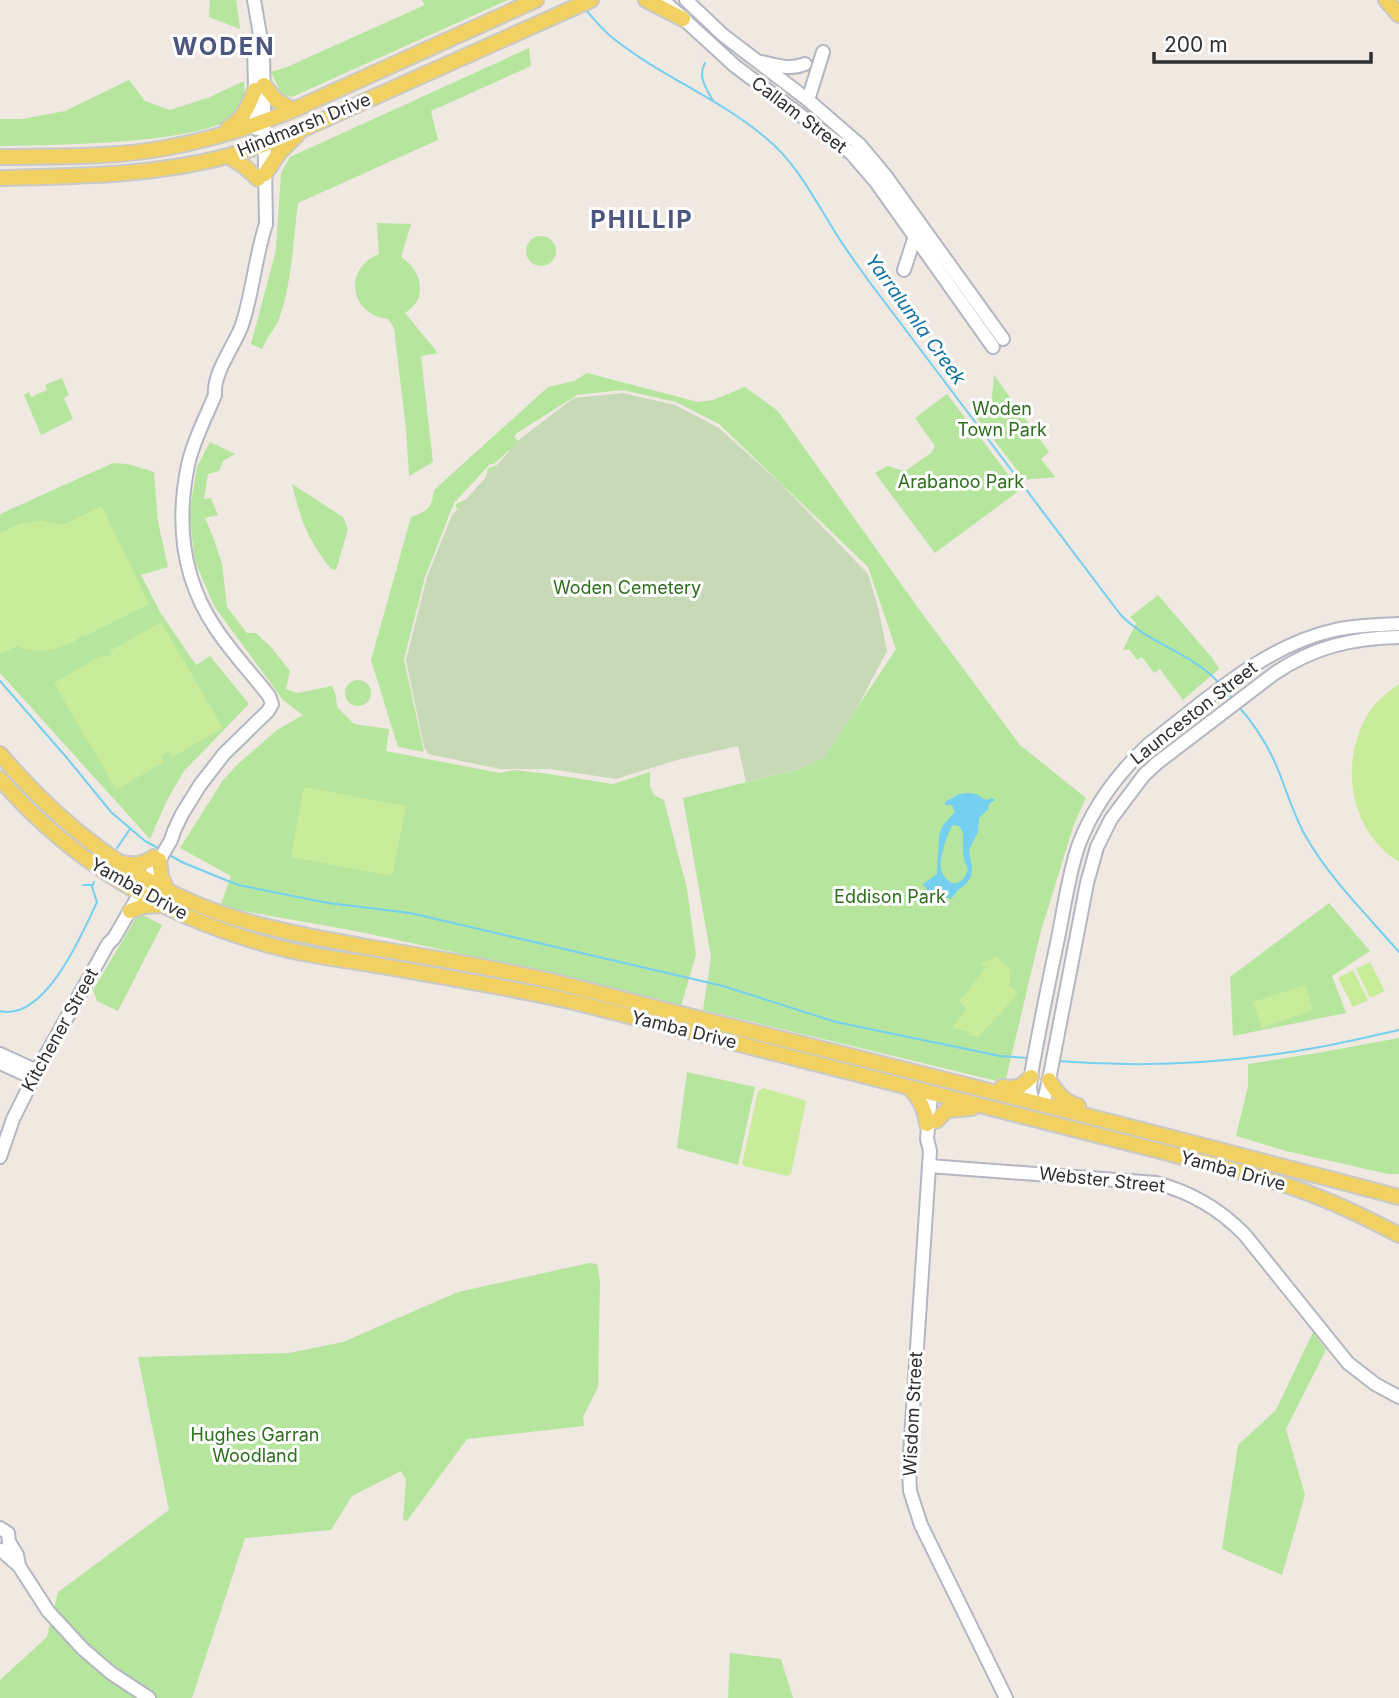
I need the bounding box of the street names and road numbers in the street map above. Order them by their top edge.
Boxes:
street label: Callam Street [748,72,851,157]
street label: Hindmarsh Drive [234,88,374,161]
street label: Launceston Street [1126,657,1261,769]
street label: Yamba Drive [87,853,192,924]
street label: Kitchener Street [17,964,102,1095]
street label: Yamba Drive [629,1006,739,1053]
street label: Yamba Drive [1178,1146,1288,1195]
street label: Webster Street [1038,1162,1166,1197]
street label: Wisdom Street [899,1351,926,1477]

